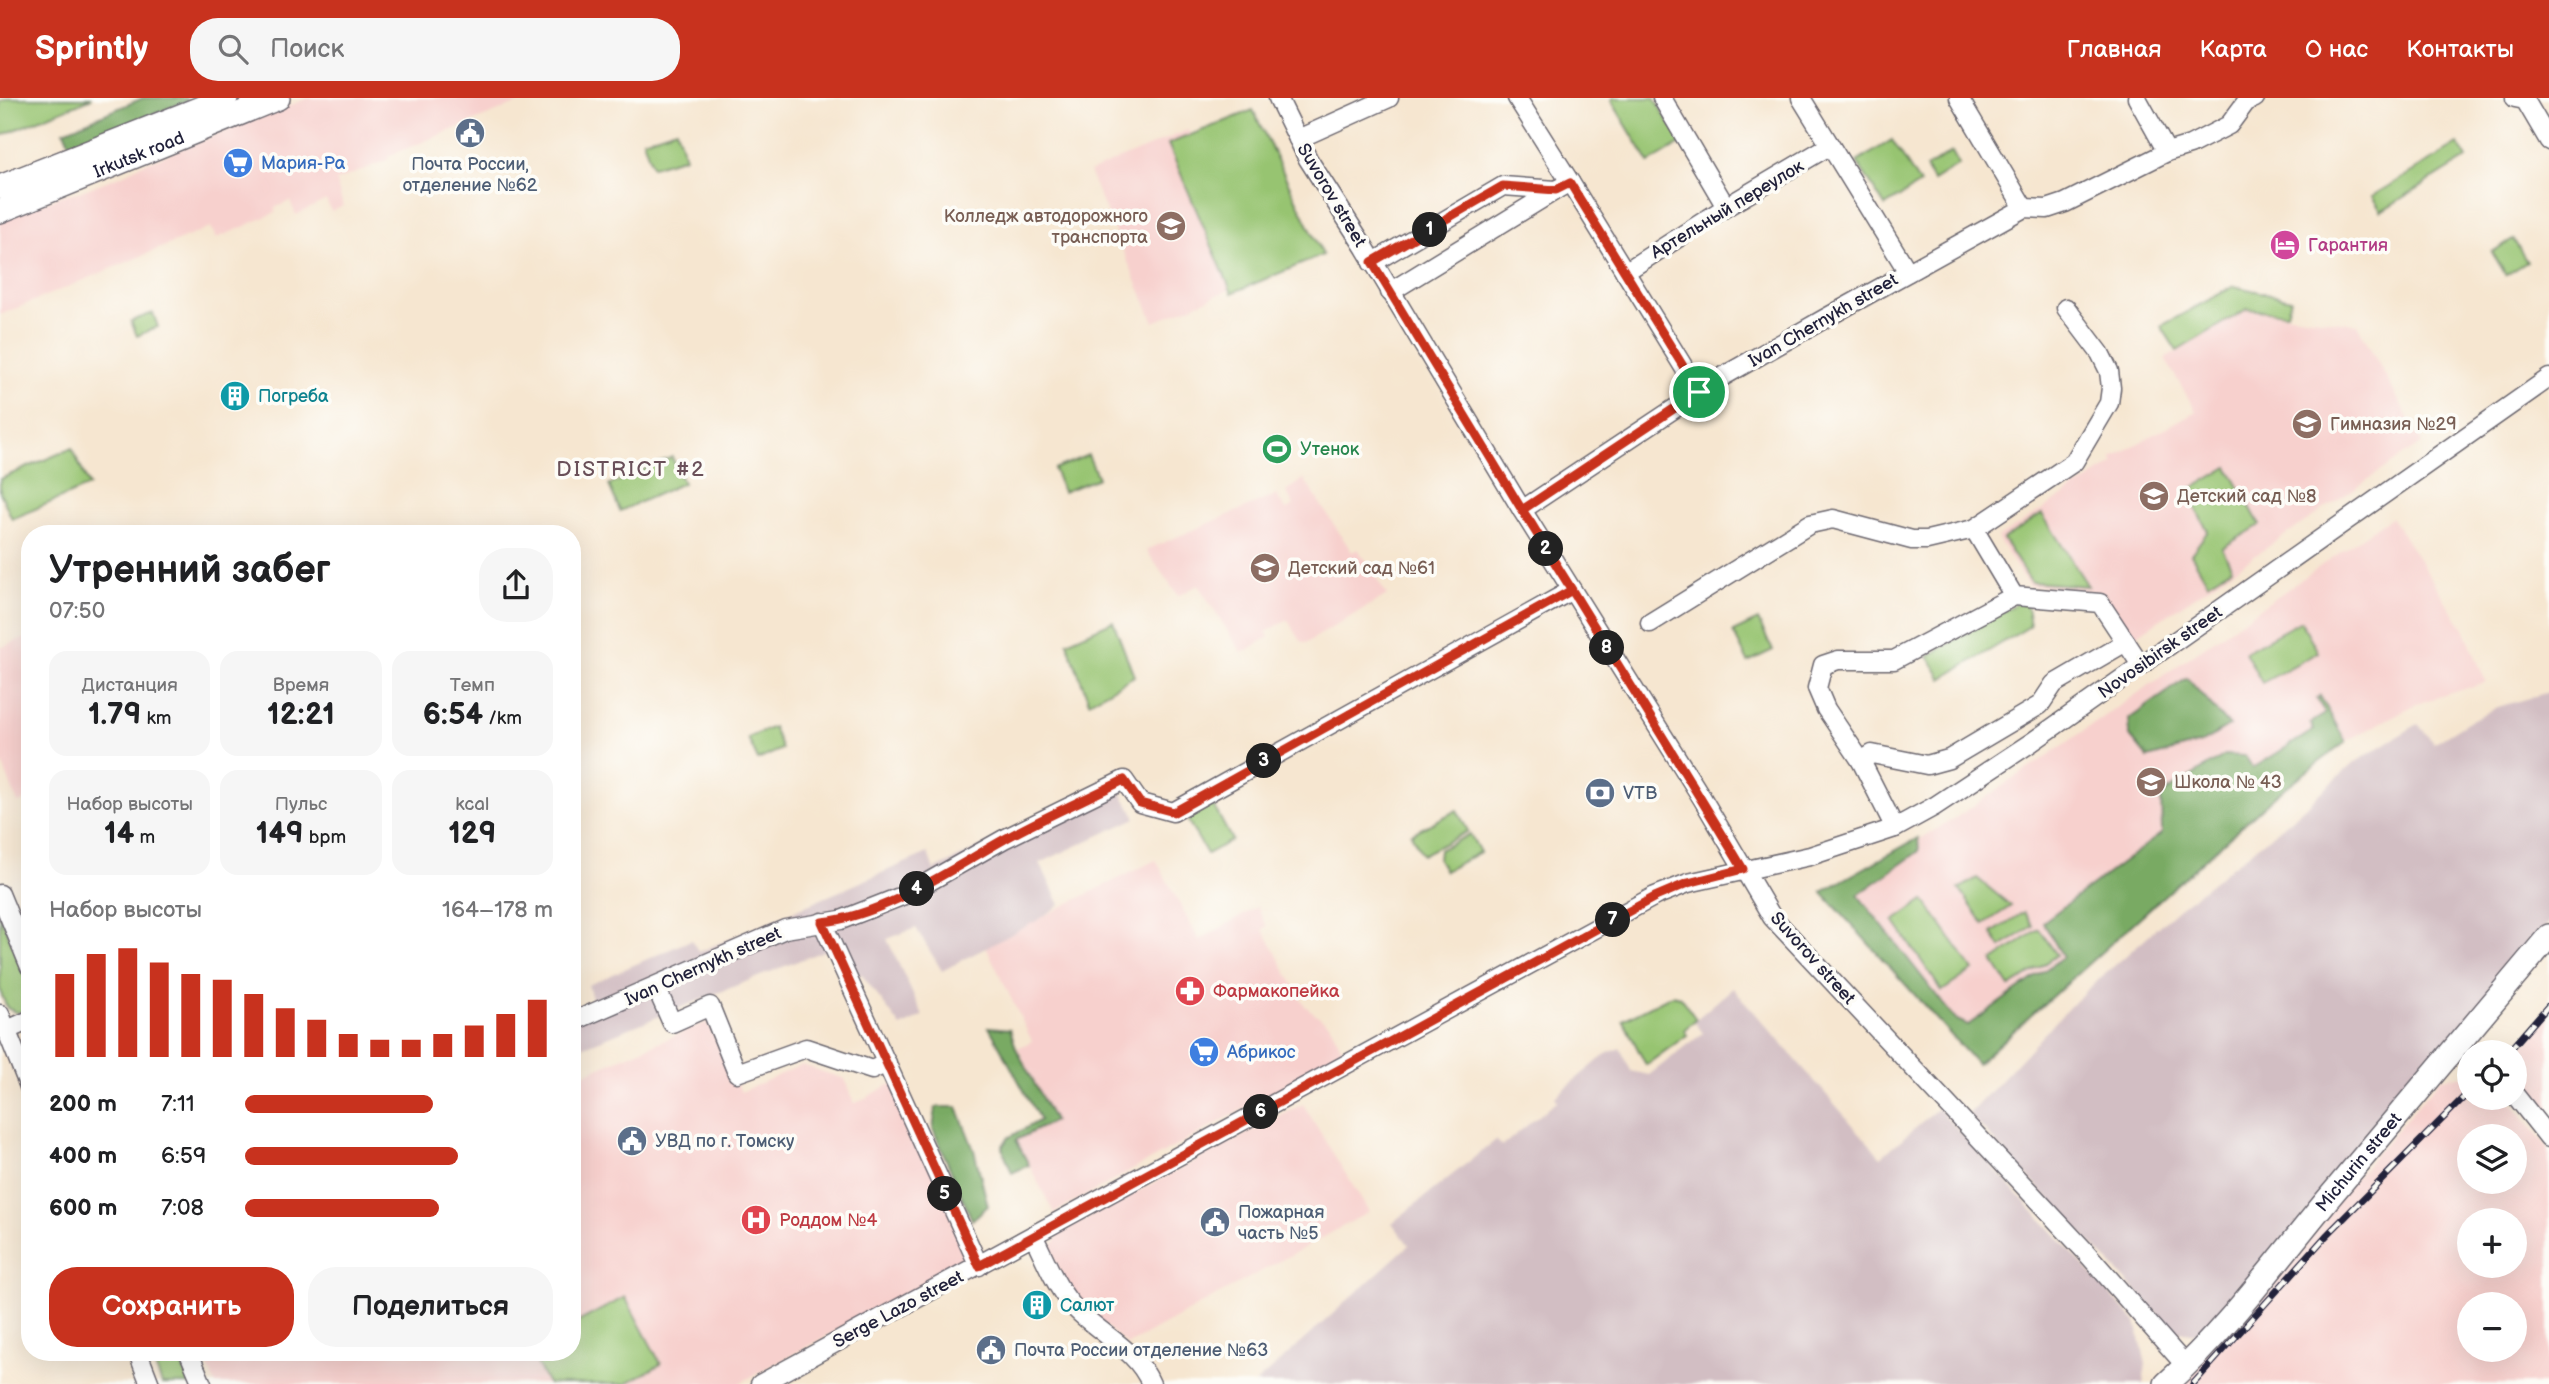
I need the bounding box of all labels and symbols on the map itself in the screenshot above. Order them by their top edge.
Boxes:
public building icon: Почта России, отделение №62 [453,116,487,150]
street label: Irkutsk road [91,127,187,183]
street label: Suvorov street [1292,140,1371,251]
supermarket icon: Мария-Ра [221,146,255,180]
place label: Мария-Ра [261,153,346,174]
place label: Почта России, отделение №62 [403,154,538,196]
street label: Артельный переулок [1646,155,1808,264]
place label: Колледж автодорожного транспорта [944,206,1148,248]
school or university icon: Колледж автодорожного транспорта [1154,209,1188,243]
pin: 1 [1412,212,1448,248]
hotel icon: Гарантия [2268,228,2302,262]
place label: Гарантия [2308,235,2388,256]
street label: Ivan Chernykh street [1745,269,1902,372]
pin [1669,362,1729,422]
building icon: Погреба [218,379,252,413]
place label: Погреба [258,386,329,407]
school or university icon: Гимназия №29 [2290,407,2324,441]
place label: Гимназия №29 [2330,414,2457,435]
sports icon: Утенок [1260,432,1294,466]
place label: Утенок [1300,439,1360,460]
district label: DISTRICT #2 [556,457,706,482]
school or university icon: Детский сад №8 [2137,479,2171,513]
place label: Детский сад №8 [2177,486,2316,507]
pin: 2 [1528,532,1564,566]
school or university icon: Детский сад №61 [1248,551,1282,585]
place label: Детский сад №61 [1288,558,1435,579]
street label: Novosibirsk street [2094,602,2227,703]
pin: 8 [1590,630,1624,666]
pin: 3 [1246,744,1282,778]
school or university icon: Школа № 43 [2134,765,2168,799]
place label: Школа № 43 [2174,772,2282,793]
bank icon: VTB [1583,776,1617,810]
place label: VTB [1623,783,1657,804]
pin: 4 [900,872,934,906]
pin: 7 [1596,902,1630,938]
street label: Suvorov street [1766,908,1860,1009]
street label: Ivan Chernykh street [622,922,785,1010]
pharmacy icon: Фармакопейка [1173,974,1207,1008]
place label: Фармакопейка [1213,981,1340,1002]
supermarket icon: Абрикос [1187,1035,1221,1069]
place label: Абрикос [1226,1042,1296,1063]
pin: 6 [1244,1094,1278,1130]
street label: Michurin street [2312,1108,2406,1216]
public building icon: УВД по г. Томску [615,1124,649,1158]
place label: УВД по г. Томску [655,1131,795,1152]
pin: 5 [928,1176,962,1212]
place label: Пожарная часть №5 [1238,1202,1324,1244]
hospital icon: Роддом №4 [739,1203,773,1237]
public building icon: Пожарная часть №5 [1198,1205,1232,1239]
place label: Роддом №4 [779,1210,878,1231]
street label: Serge Lazo street [829,1266,967,1353]
building icon: Салют [1020,1288,1054,1322]
place label: Салют [1060,1295,1115,1316]
public building icon: Почта России отделение №63 [974,1333,1008,1367]
place label: Почта России отделение №63 [1014,1340,1268,1361]

